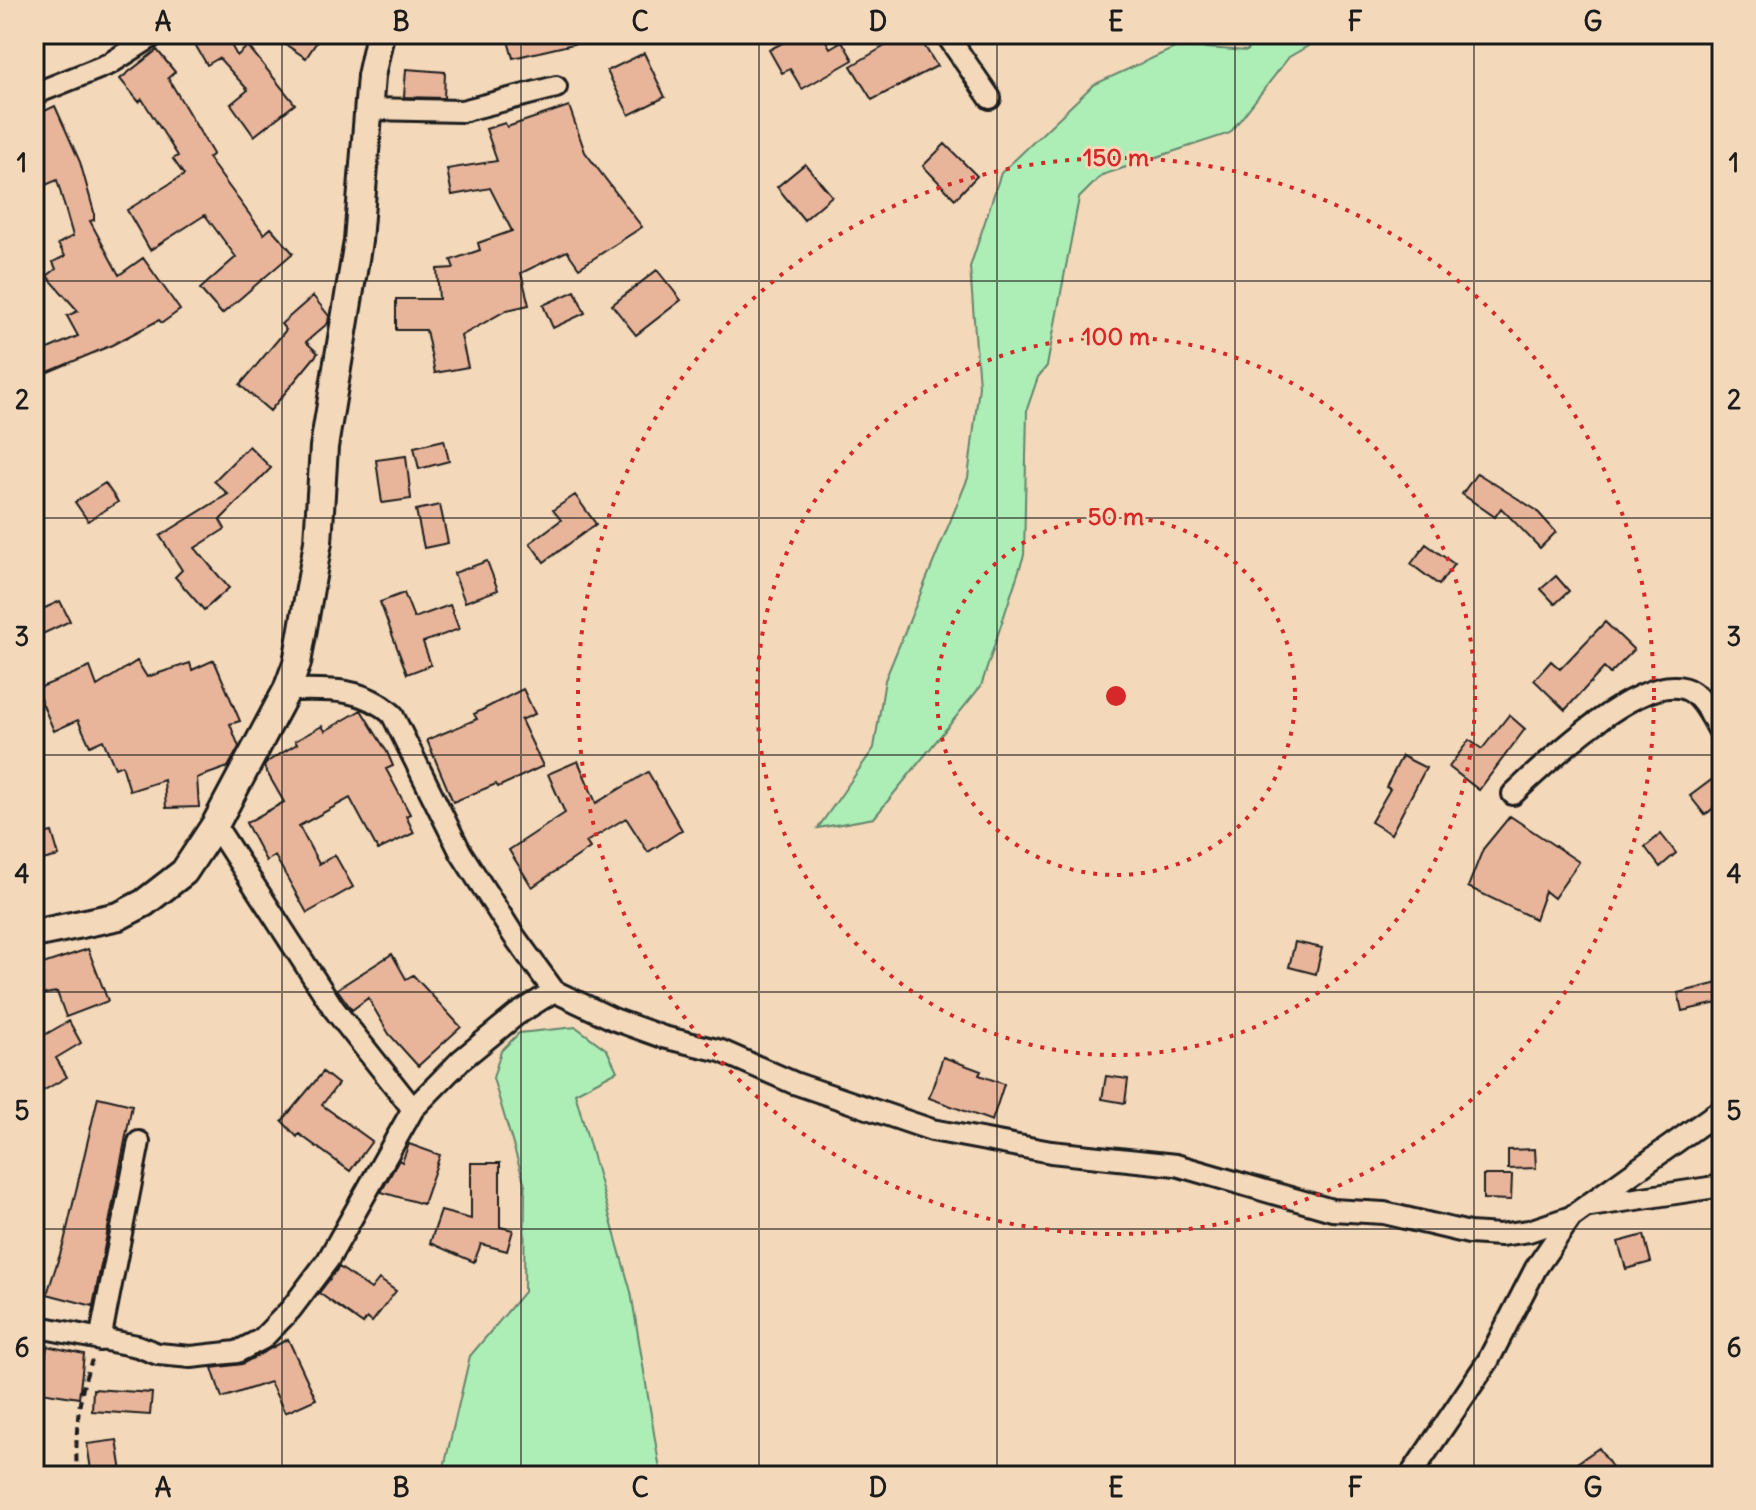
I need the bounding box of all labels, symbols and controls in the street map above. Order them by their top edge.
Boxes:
text: A [155,5,172,38]
text: B [392,5,410,38]
text: C [631,5,649,38]
text: D [869,5,887,38]
text: E [1108,5,1124,38]
text: F [1348,5,1363,38]
text: G [1584,5,1603,38]
text: 150 m [1083,142,1149,172]
text: 1 [17,146,27,179]
text: 1 [1729,146,1739,179]
text: 100 m [1082,321,1150,351]
text: 2 [15,383,29,416]
text: 2 [1727,383,1741,416]
text: 50 m [1088,501,1144,531]
text: 3 [15,620,29,653]
text: 3 [1727,620,1741,653]
centre of rings [1102,682,1130,710]
text: 4 [14,857,30,890]
text: 4 [1726,857,1742,890]
text: 5 [15,1094,30,1127]
text: 5 [1727,1094,1742,1127]
text: 6 [14,1331,30,1364]
text: 6 [1726,1331,1742,1364]
text: A [155,1471,172,1504]
text: B [392,1471,410,1504]
text: C [631,1471,649,1504]
text: D [869,1471,887,1504]
text: E [1108,1471,1124,1504]
text: F [1348,1471,1363,1504]
text: G [1584,1471,1603,1504]

